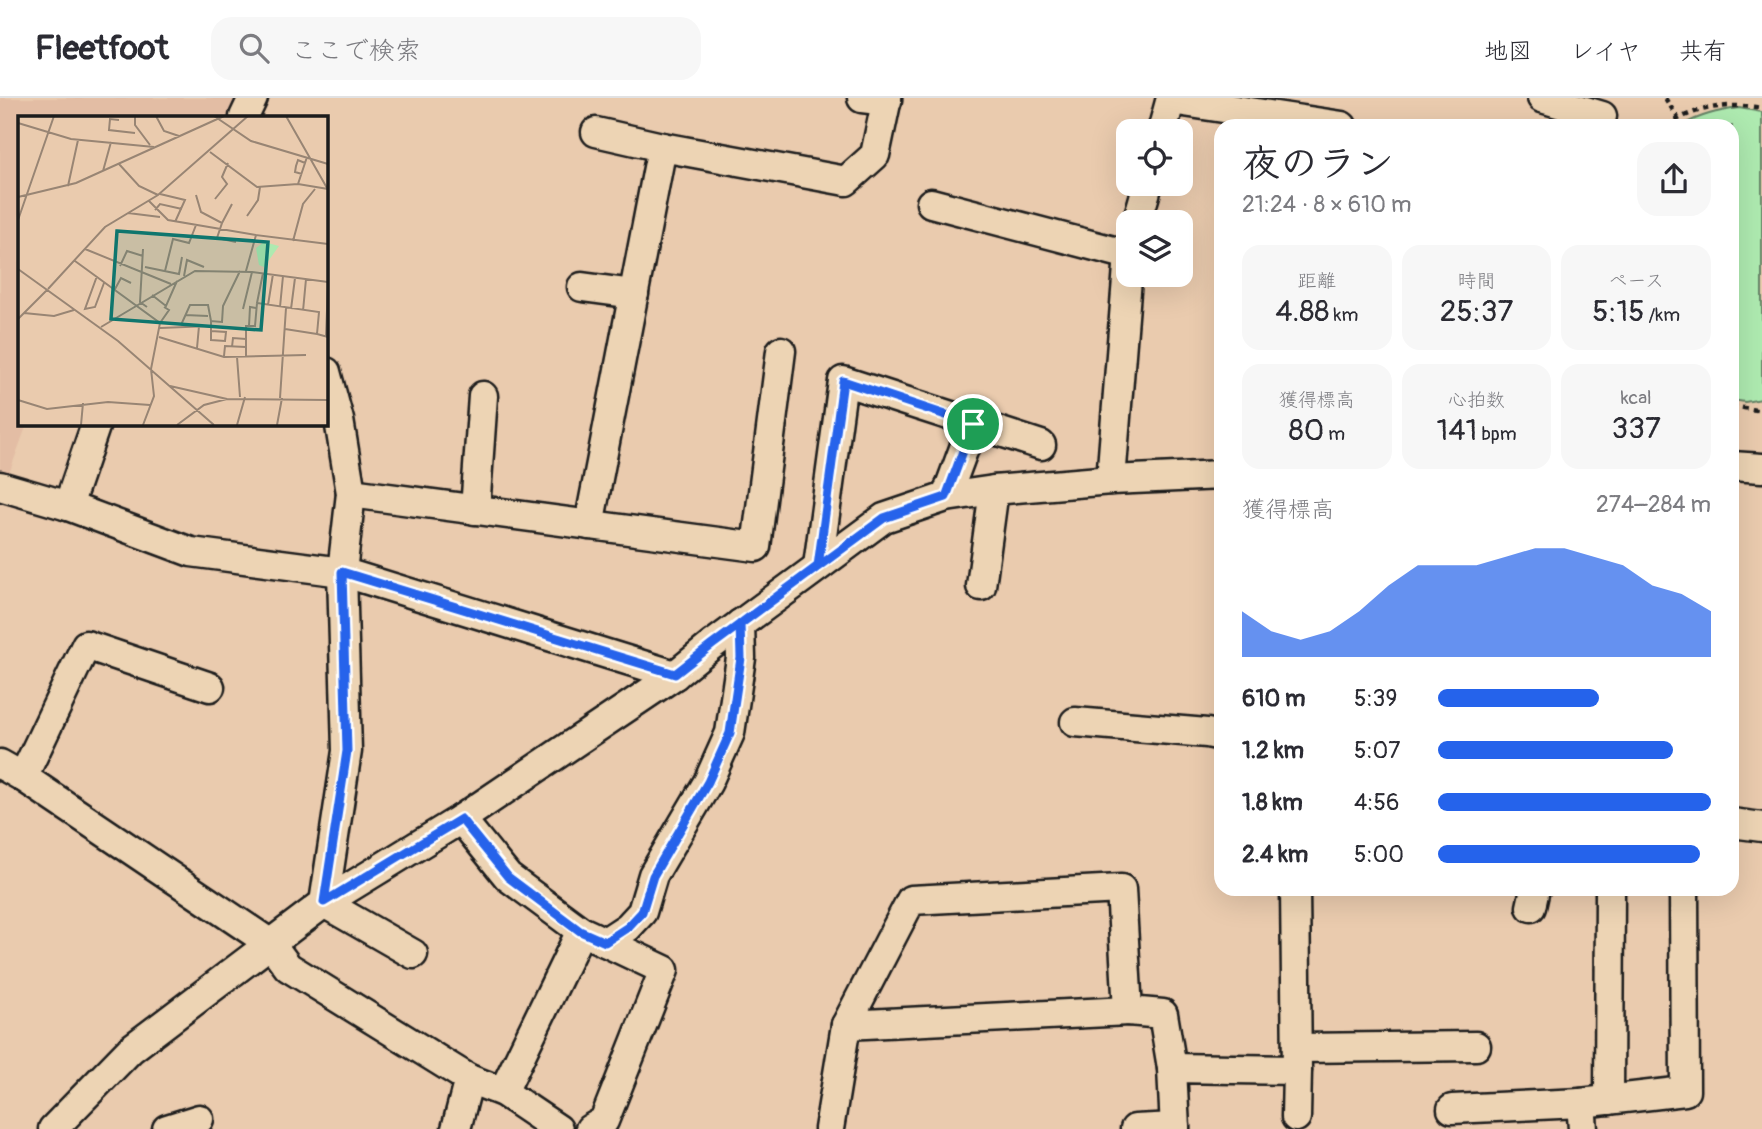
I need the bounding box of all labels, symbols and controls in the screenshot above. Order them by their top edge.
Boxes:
search box [211,17,701,80]
text: Fleetfoot [35,28,169,69]
icon: search [235,29,273,67]
text: ここで検索 [291,35,421,67]
text: 地図 [1484,37,1532,66]
text: レイヤ [1570,37,1641,66]
text: 共有 [1679,37,1727,66]
inset map [18,116,327,425]
map controls [1116,119,1193,287]
button: locate [1116,119,1193,196]
text: 夜のラン [1242,140,1394,188]
button: share [1637,142,1711,216]
text: 21:24 · 8 × 610 m [1242,190,1411,219]
button: layers [1116,210,1193,287]
text: 距離 [1298,269,1336,293]
text: 時間 [1457,269,1496,293]
text: ペース [1608,269,1664,293]
text: 4.88 [1275,293,1329,330]
text: 25:37 [1440,293,1513,330]
text: 5:15 [1592,293,1644,330]
text: km [1329,303,1358,327]
text: /km [1644,303,1680,327]
text: kcal [1621,386,1652,410]
text: 獲得標高 [1279,388,1355,412]
text: 心拍数 [1448,388,1505,412]
pin [943,394,1003,454]
icon: arrive [954,405,992,443]
text: 337 [1611,410,1661,447]
text: 80 [1289,412,1324,449]
text: 141 [1436,412,1477,449]
text: m [1324,422,1345,446]
text: bpm [1477,422,1517,446]
text: 274–284 m [1596,490,1711,519]
text: 獲得標高 [1242,495,1334,524]
text: 610 m [1242,684,1306,713]
text: 5:39 [1354,684,1397,713]
text: 1.2 km [1242,736,1304,765]
text: 5:07 [1354,736,1400,765]
text: 1.8 km [1242,788,1303,817]
text: 4:56 [1354,788,1399,817]
text: 2.4 km [1242,840,1308,869]
text: 5:00 [1354,840,1404,869]

